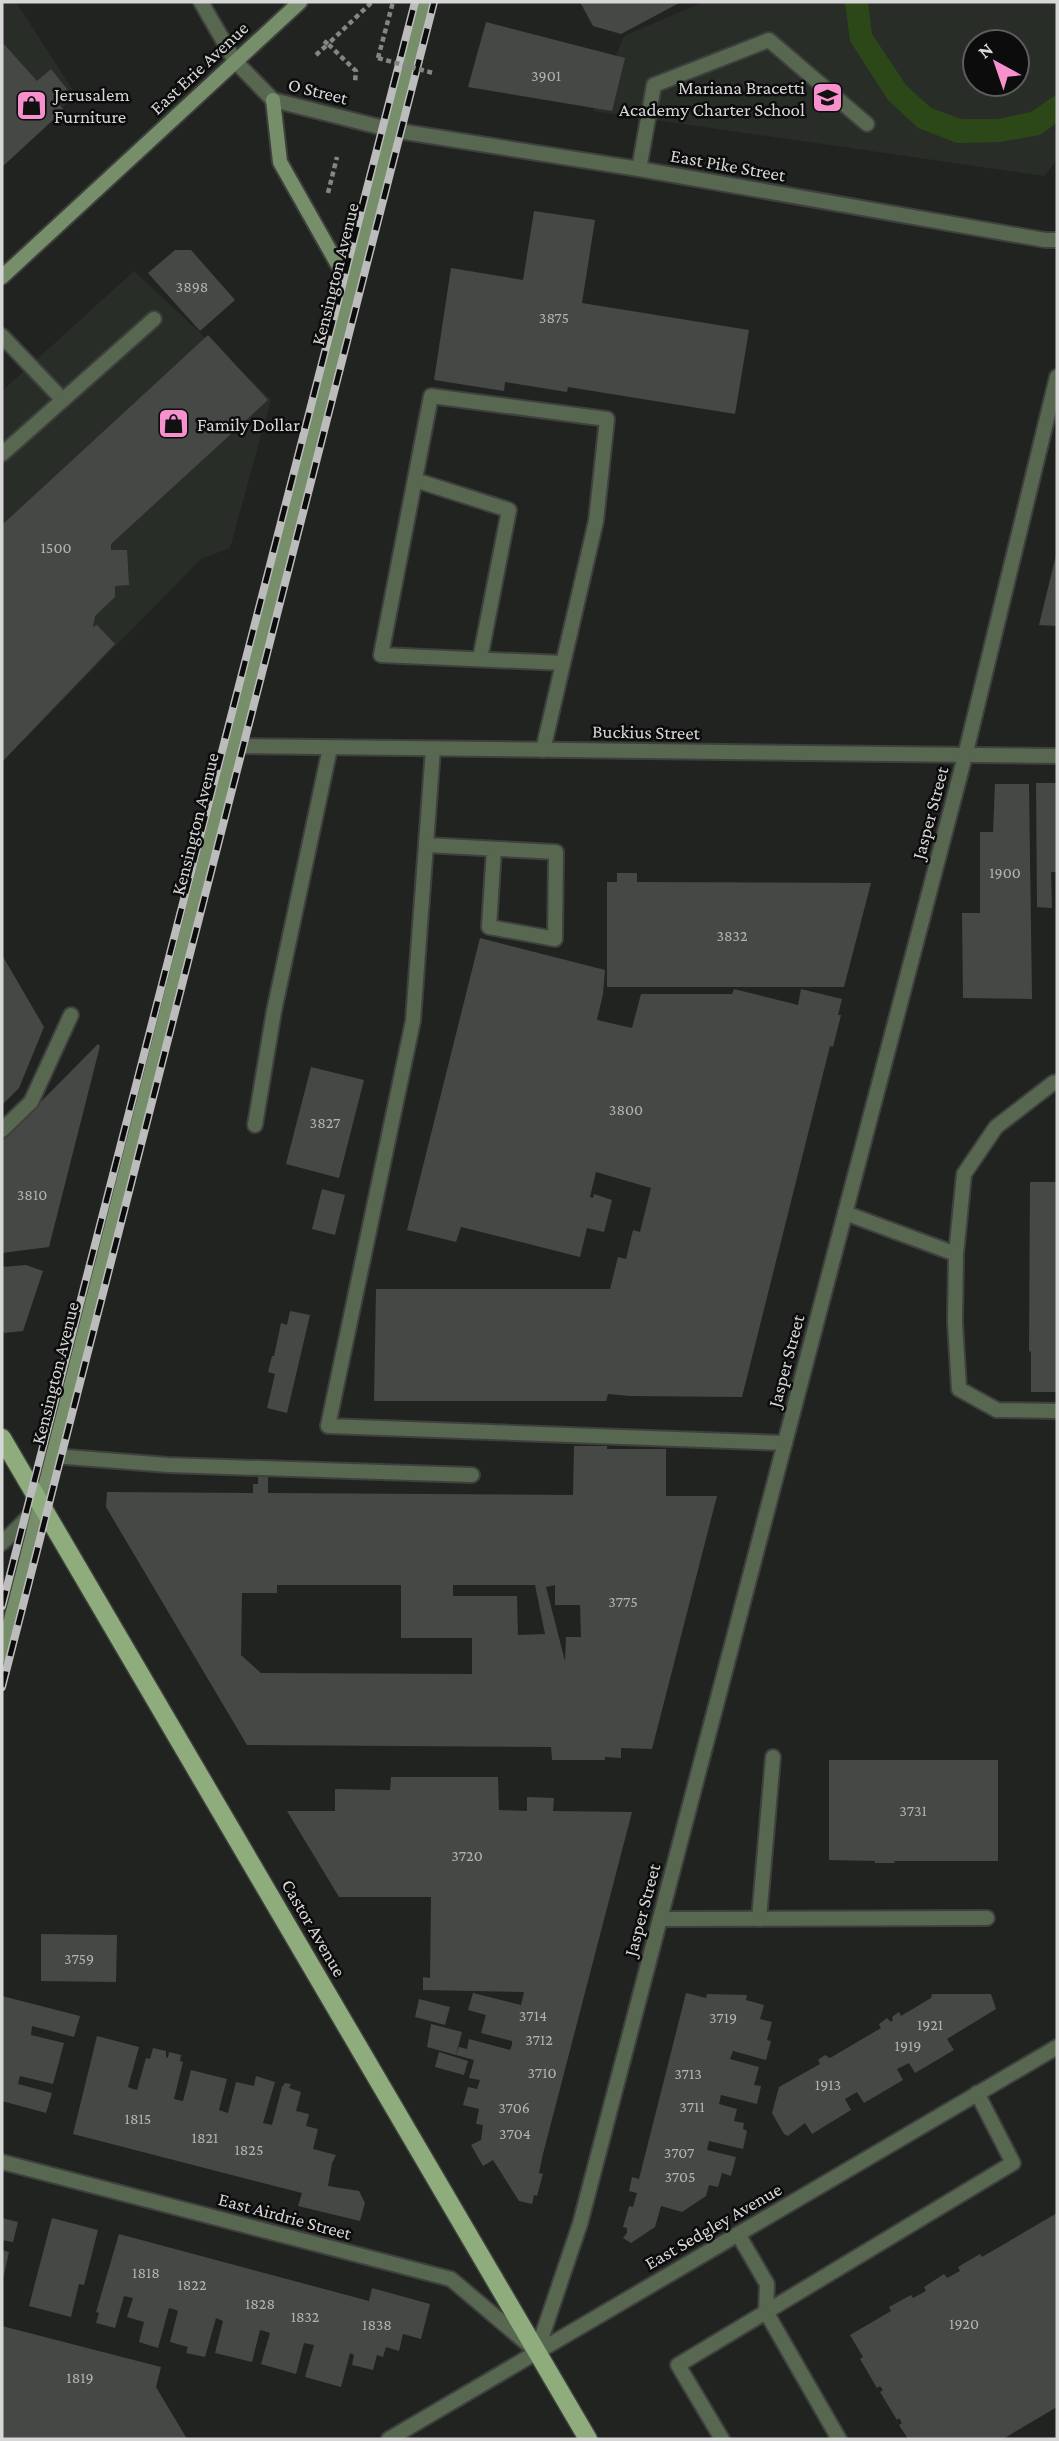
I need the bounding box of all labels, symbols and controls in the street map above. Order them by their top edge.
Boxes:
street label: East Erie Avenue [146,17,252,119]
north arrow [961,28,1031,98]
text: N [974,38,997,63]
house number: 3901 [531,67,561,84]
street label: O Street [286,73,351,109]
place label: Mariana Bracetti Academy Charter School [619,77,805,120]
school or university icon: Mariana Bracetti Academy Charter School [811,81,845,115]
place label: Jerusalem Furniture [52,84,130,127]
shop icon: Jerusalem Furniture [14,88,48,122]
street label: East Pike Street [669,145,788,186]
street label: Kensington Avenue [307,200,363,348]
house number: 3898 [176,278,208,295]
house number: 3875 [539,309,569,326]
shop icon: Family Dollar [157,407,191,441]
place label: Family Dollar [197,414,300,435]
house number: 1500 [41,539,71,556]
street label: Buckius Street [592,721,701,743]
street label: Kensington Avenue [167,750,223,898]
street label: Jasper Street [907,764,953,864]
house number: 1900 [989,864,1021,881]
house number: 3832 [716,927,748,944]
house number: 3800 [609,1101,643,1118]
house number: 3827 [310,1114,341,1131]
house number: 3810 [17,1186,47,1203]
street label: Kensington Avenue [27,1299,83,1447]
street label: Jasper Street [763,1312,809,1412]
house number: 3775 [608,1593,638,1610]
house number: 3731 [899,1802,927,1819]
house number: 3720 [451,1847,483,1864]
street label: Jasper Street [619,1861,665,1961]
street label: Castor Avenue [278,1875,350,1981]
house number: 3759 [64,1950,94,1967]
house number: 3714 [519,2007,547,2024]
house number: 3719 [709,2009,737,2026]
house number: 1921 [917,2016,943,2033]
house number: 3712 [525,2031,553,2048]
house number: 1919 [895,2037,921,2054]
house number: 3710 [527,2064,557,2081]
house number: 3713 [674,2065,702,2082]
house number: 1913 [815,2076,841,2093]
house number: 3711 [679,2098,705,2115]
house number: 3706 [498,2099,530,2116]
house number: 1815 [125,2110,151,2127]
house number: 3704 [499,2125,531,2142]
house number: 1821 [192,2129,218,2146]
house number: 1825 [234,2141,264,2158]
house number: 3707 [664,2144,695,2161]
house number: 3705 [664,2168,696,2185]
street label: East Sedgley Avenue [641,2178,785,2274]
street label: East Airdrie Street [216,2188,354,2244]
house number: 1818 [132,2264,160,2281]
house number: 1822 [177,2276,207,2293]
house number: 1828 [245,2295,275,2312]
house number: 1832 [291,2308,320,2325]
house number: 1920 [949,2315,979,2332]
house number: 1838 [362,2316,392,2333]
house number: 1819 [66,2369,94,2386]

